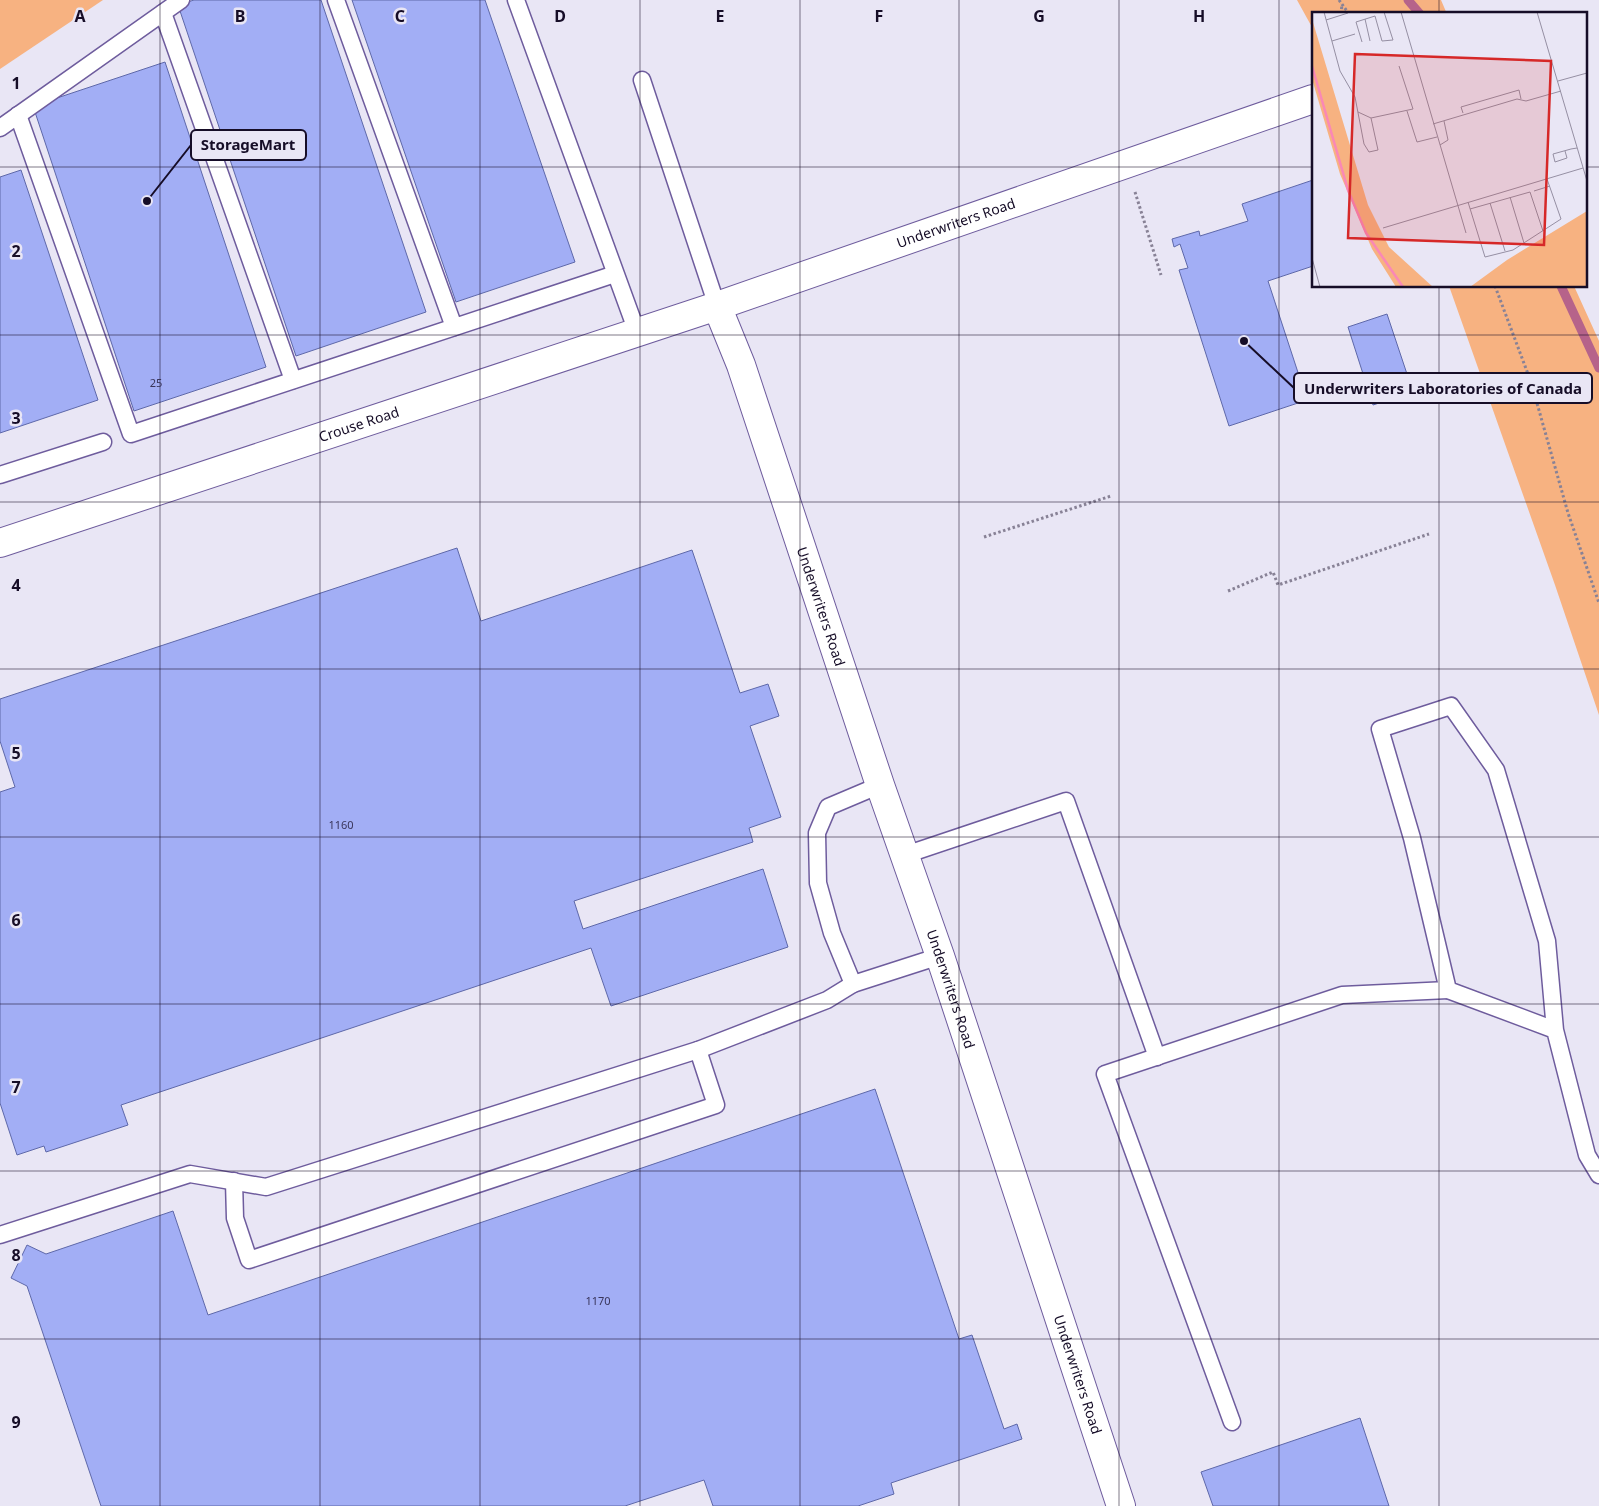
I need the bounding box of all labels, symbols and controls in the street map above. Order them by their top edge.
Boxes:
text: A [74,5,86,27]
text: B [235,5,245,27]
text: C [395,5,405,27]
text: D [554,5,566,27]
text: E [716,5,725,27]
text: F [875,5,883,27]
text: G [1033,5,1045,27]
text: H [1193,5,1205,27]
inset map [1312,12,1586,288]
text: 1 [11,72,21,94]
callout: StorageMart [191,130,306,160]
text: StorageMart [201,134,296,154]
street label: Underwriters Road [894,193,1018,252]
text: 2 [11,240,21,262]
callout: Underwriters Laboratories of Canada [1294,373,1592,403]
house number: 25 [150,375,162,390]
text: Underwriters Laboratories of Canada [1304,378,1582,398]
street label: Crouse Road [316,402,401,446]
text: 3 [11,407,21,429]
street label: Underwriters Road [793,544,850,668]
text: 4 [11,574,21,596]
text: 5 [11,742,21,764]
house number: 1160 [328,817,354,832]
text: 6 [11,909,21,931]
street label: Underwriters Road [922,927,980,1051]
text: 7 [11,1076,21,1098]
text: 8 [11,1244,21,1266]
house number: 1170 [585,1293,611,1308]
street label: Underwriters Road [1050,1312,1107,1437]
text: 9 [11,1411,21,1433]

